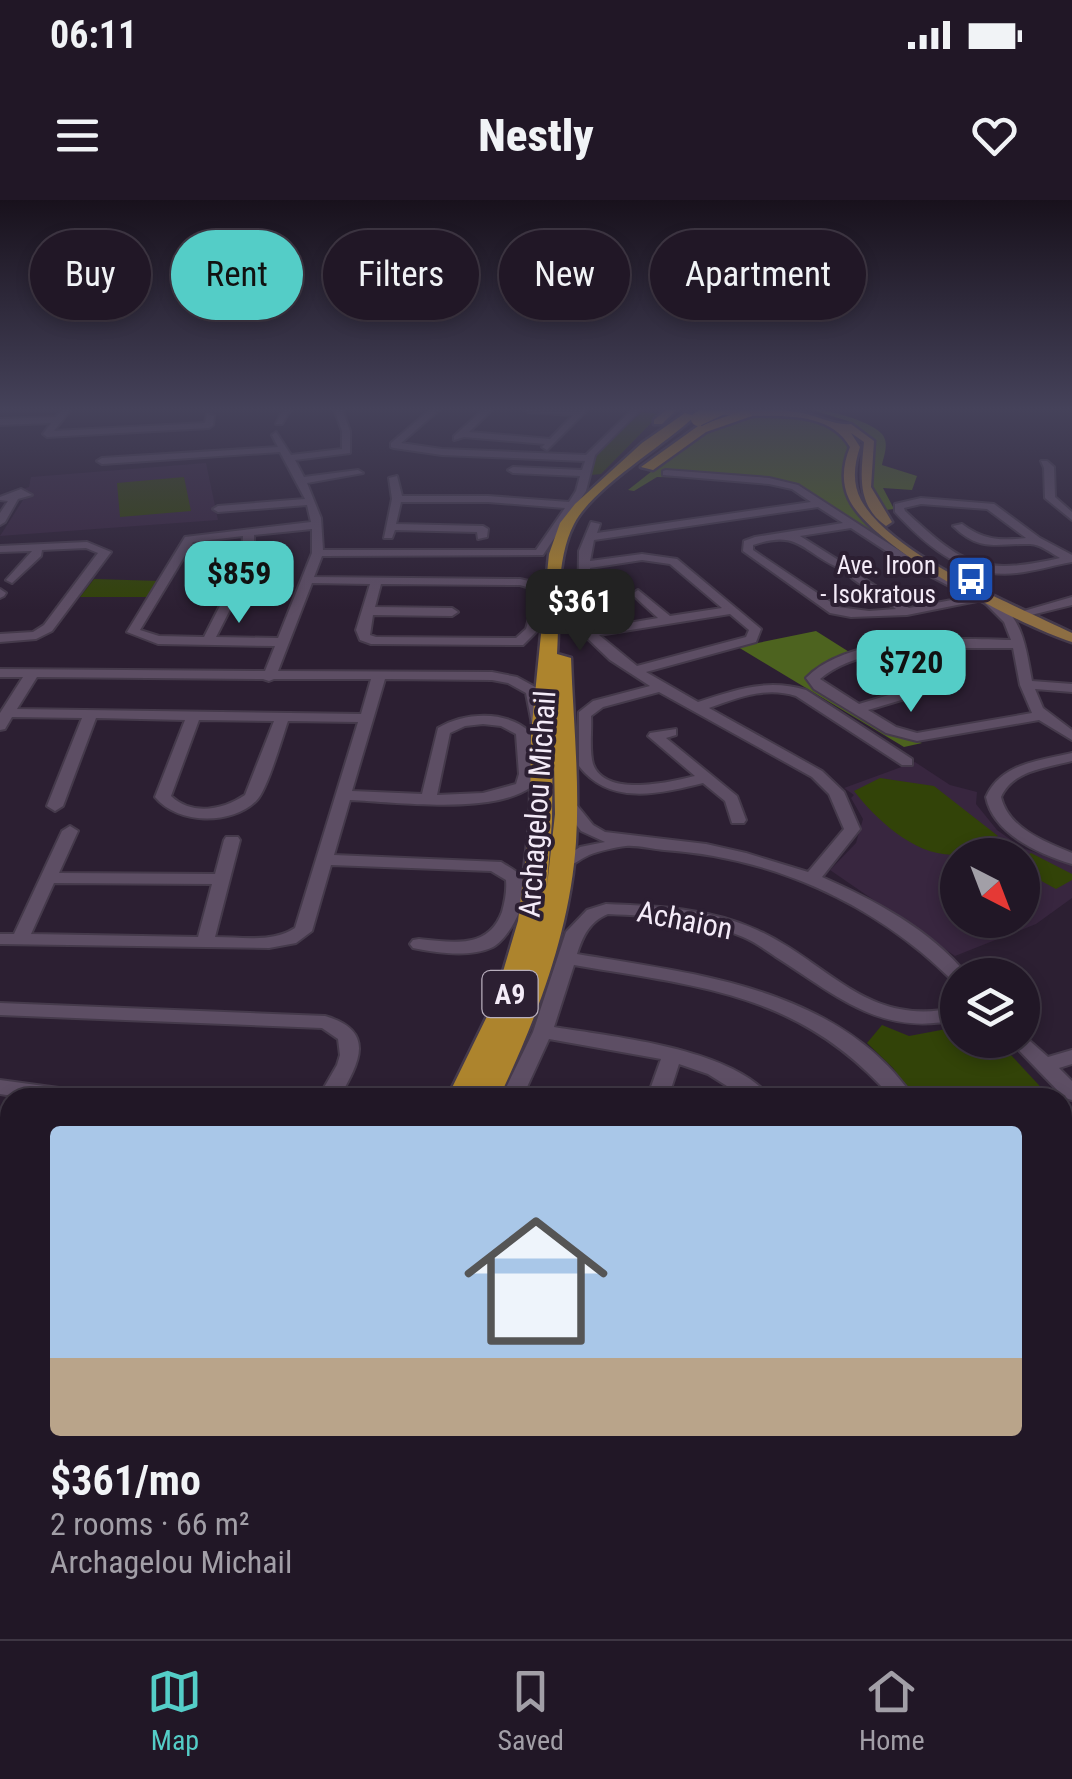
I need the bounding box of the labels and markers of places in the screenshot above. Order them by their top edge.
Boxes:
pin: $859 [180,541,298,626]
place label: Ave. Iroon - Isokratous [820,551,936,609]
bus stop icon: Ave. Iroon - Isokratous [945,553,997,605]
pin: $361 [521,569,639,654]
pin: $720 [852,630,970,715]

